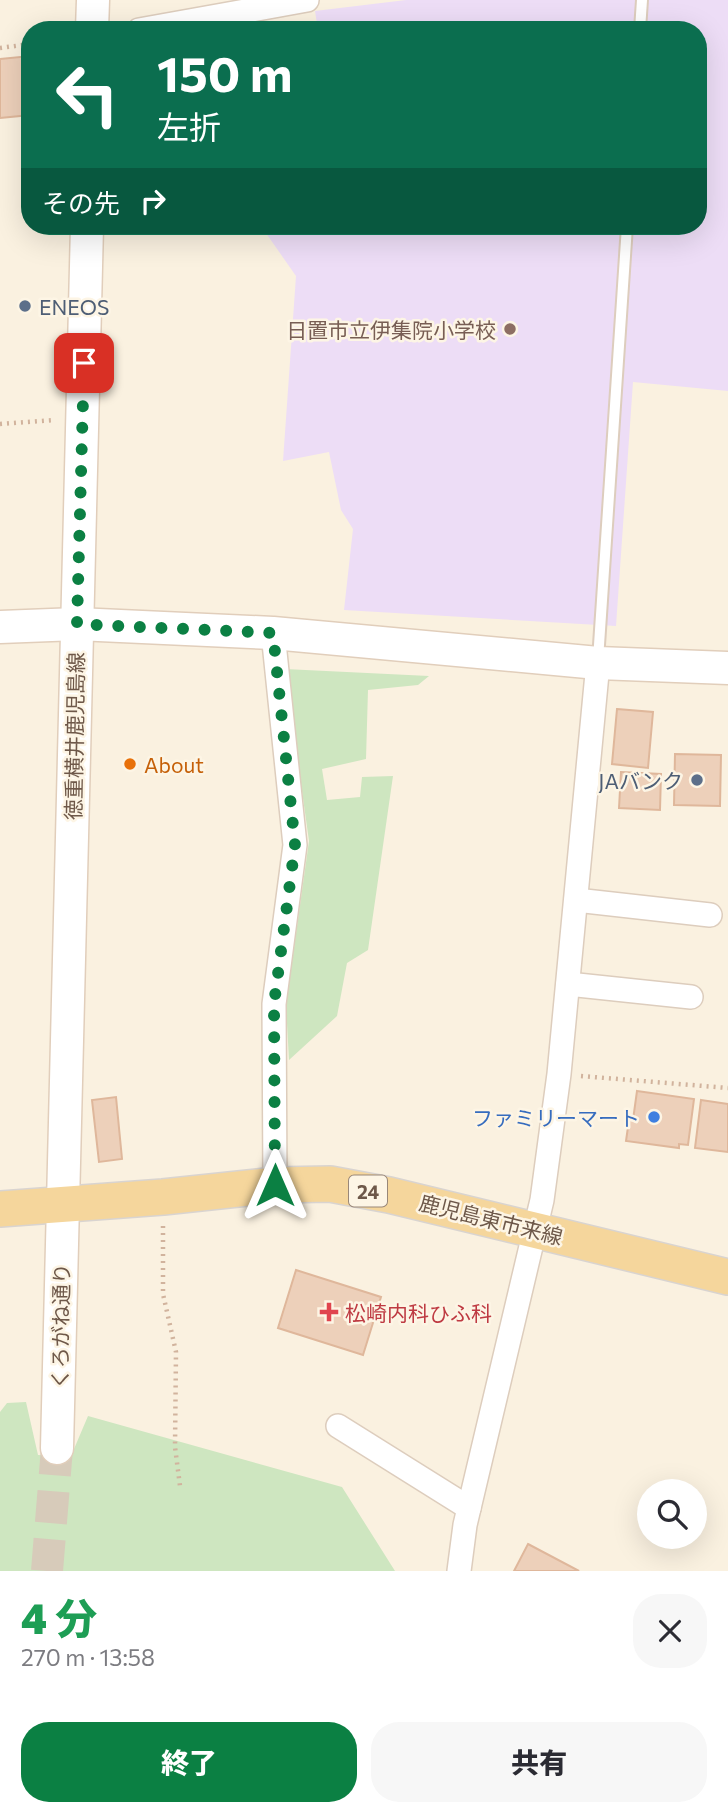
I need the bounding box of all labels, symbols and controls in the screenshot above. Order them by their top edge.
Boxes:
text: 150 m [157,42,292,102]
icon: left [42,49,133,140]
text: 左折 [157,106,221,146]
icon: right [134,182,172,220]
text: その先 [42,187,120,218]
place label: ENEOS [39,294,109,319]
marker: ENEOS [17,298,33,314]
place label: 日置市立伊集院小学校 [286,317,496,342]
marker: 日置市立伊集院小学校 [502,321,518,337]
pin [54,333,114,393]
icon: arrive [65,344,103,382]
street label: 徳重横井鹿児島線 [60,652,88,820]
place label: About [144,752,204,777]
marker: About [122,756,138,772]
place label: JAバンク [598,768,683,793]
marker: JAバンク [689,772,705,788]
place label: ファミリーマート [472,1105,640,1130]
marker: ファミリーマート [646,1109,662,1125]
position arrow [238,1148,312,1222]
road number: 24 [349,1176,387,1206]
street label: 鹿児島東市来線 [417,1189,565,1249]
street label: くろがね通り [46,1263,74,1389]
place label: 松崎内科ひふ科 [345,1300,492,1325]
marker: 松崎内科ひふ科 [319,1302,339,1322]
map controls [637,1479,707,1549]
button: search [637,1479,707,1549]
text: 4 分 [21,1591,97,1643]
button: close [633,1594,707,1668]
text: 270 m · 13:58 [21,1643,155,1671]
button: 終了 [21,1722,357,1802]
button: 共有 [371,1722,707,1802]

